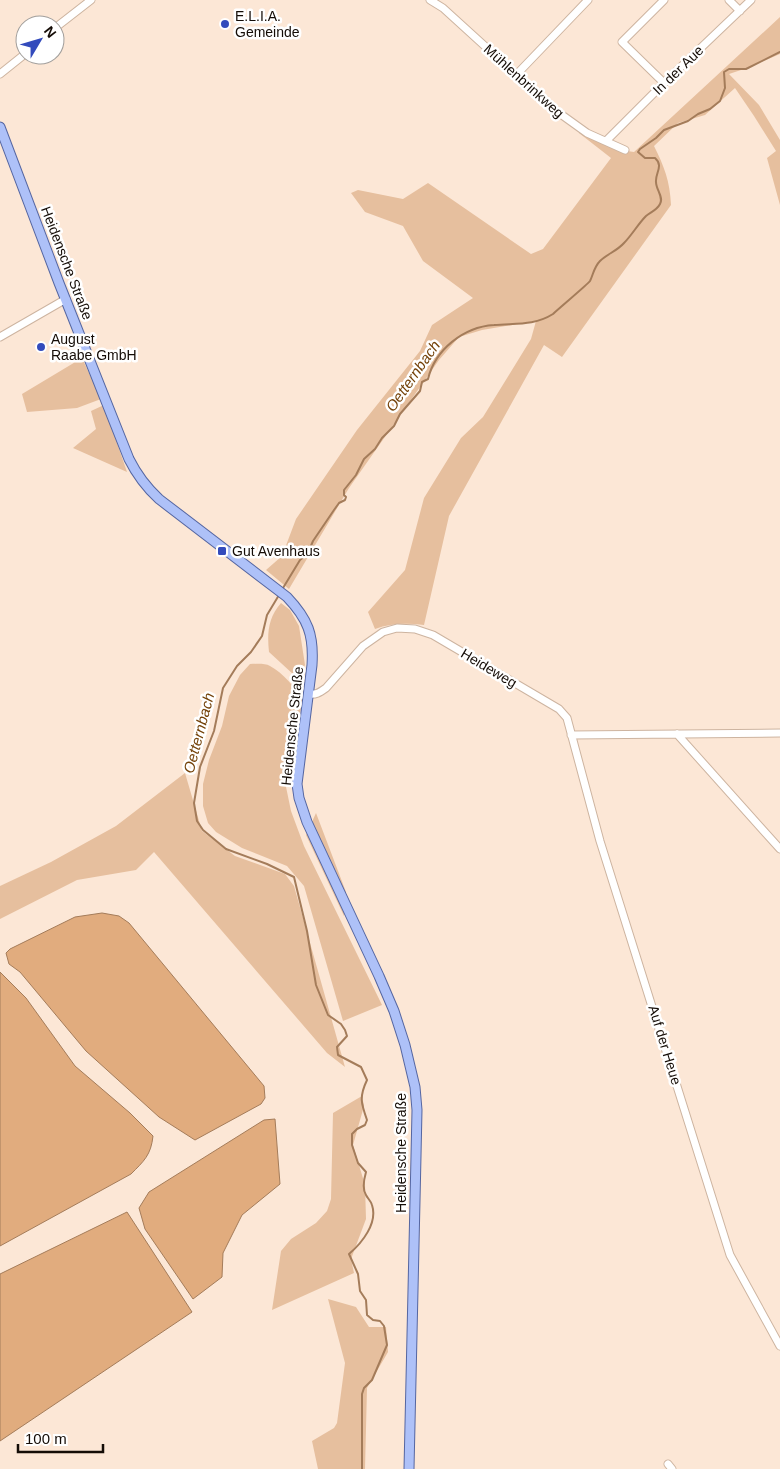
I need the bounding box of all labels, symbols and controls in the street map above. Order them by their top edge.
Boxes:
place label: E.L.I.A. Gemeinde [235,8,300,40]
north arrow [15,15,65,65]
marker: E.L.I.A. Gemeinde [219,18,231,30]
text: N [41,23,60,41]
street label: Mühlenbrinkweg [481,41,567,121]
street label: In der Aue [649,42,707,98]
street label: Heidensche Straße [38,204,96,322]
place label: August Raabe GmbH [51,331,137,363]
water label: Oetternbach [382,337,443,414]
marker: August Raabe GmbH [35,341,47,353]
place label: Gut Avenhaus [232,543,320,559]
marker: Gut Avenhaus [216,545,228,557]
street label: Heideweg [458,645,520,691]
street label: Heidensche Straße [278,665,306,786]
water label: Oetternbach [180,691,217,775]
street label: Auf der Heue [645,1003,685,1087]
street label: Heidensche Straße [393,1093,409,1213]
scale bar [18,1422,102,1454]
text: 100 m [25,1430,67,1447]

